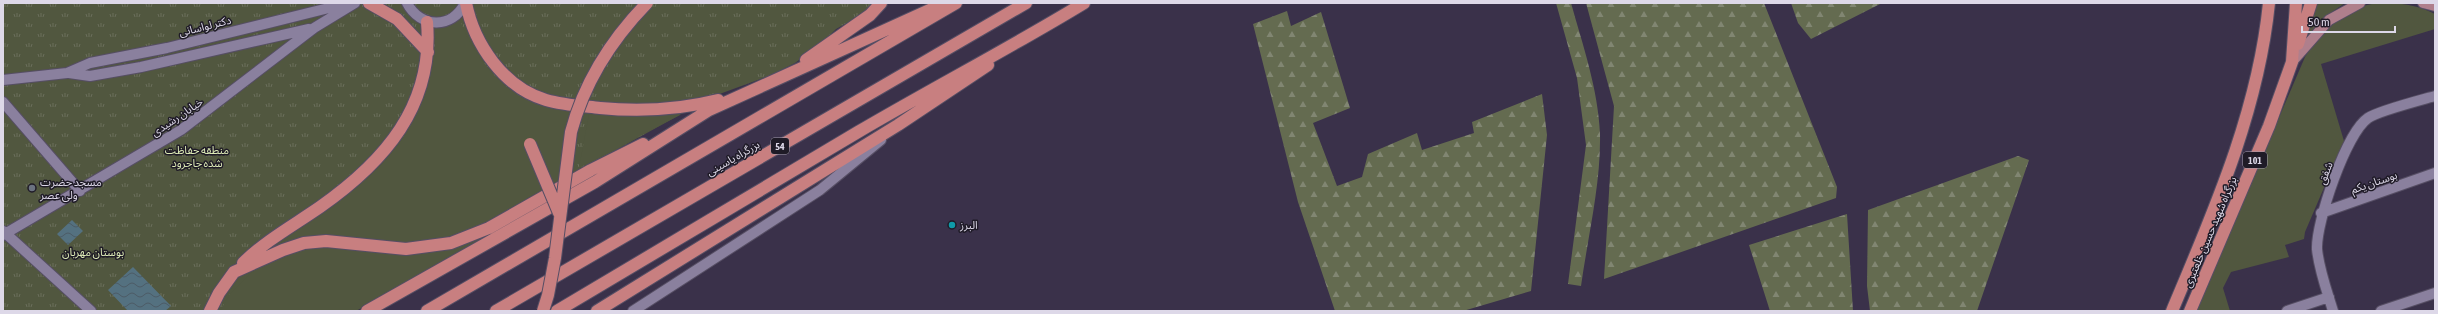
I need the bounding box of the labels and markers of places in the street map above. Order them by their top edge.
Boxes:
place label: مسجد حضرت ولی عصر [39,176,102,202]
marker: مسجد حضرت ولی عصر [27,183,37,193]
place label: البرز [959,219,978,232]
marker: البرز [947,220,957,230]

